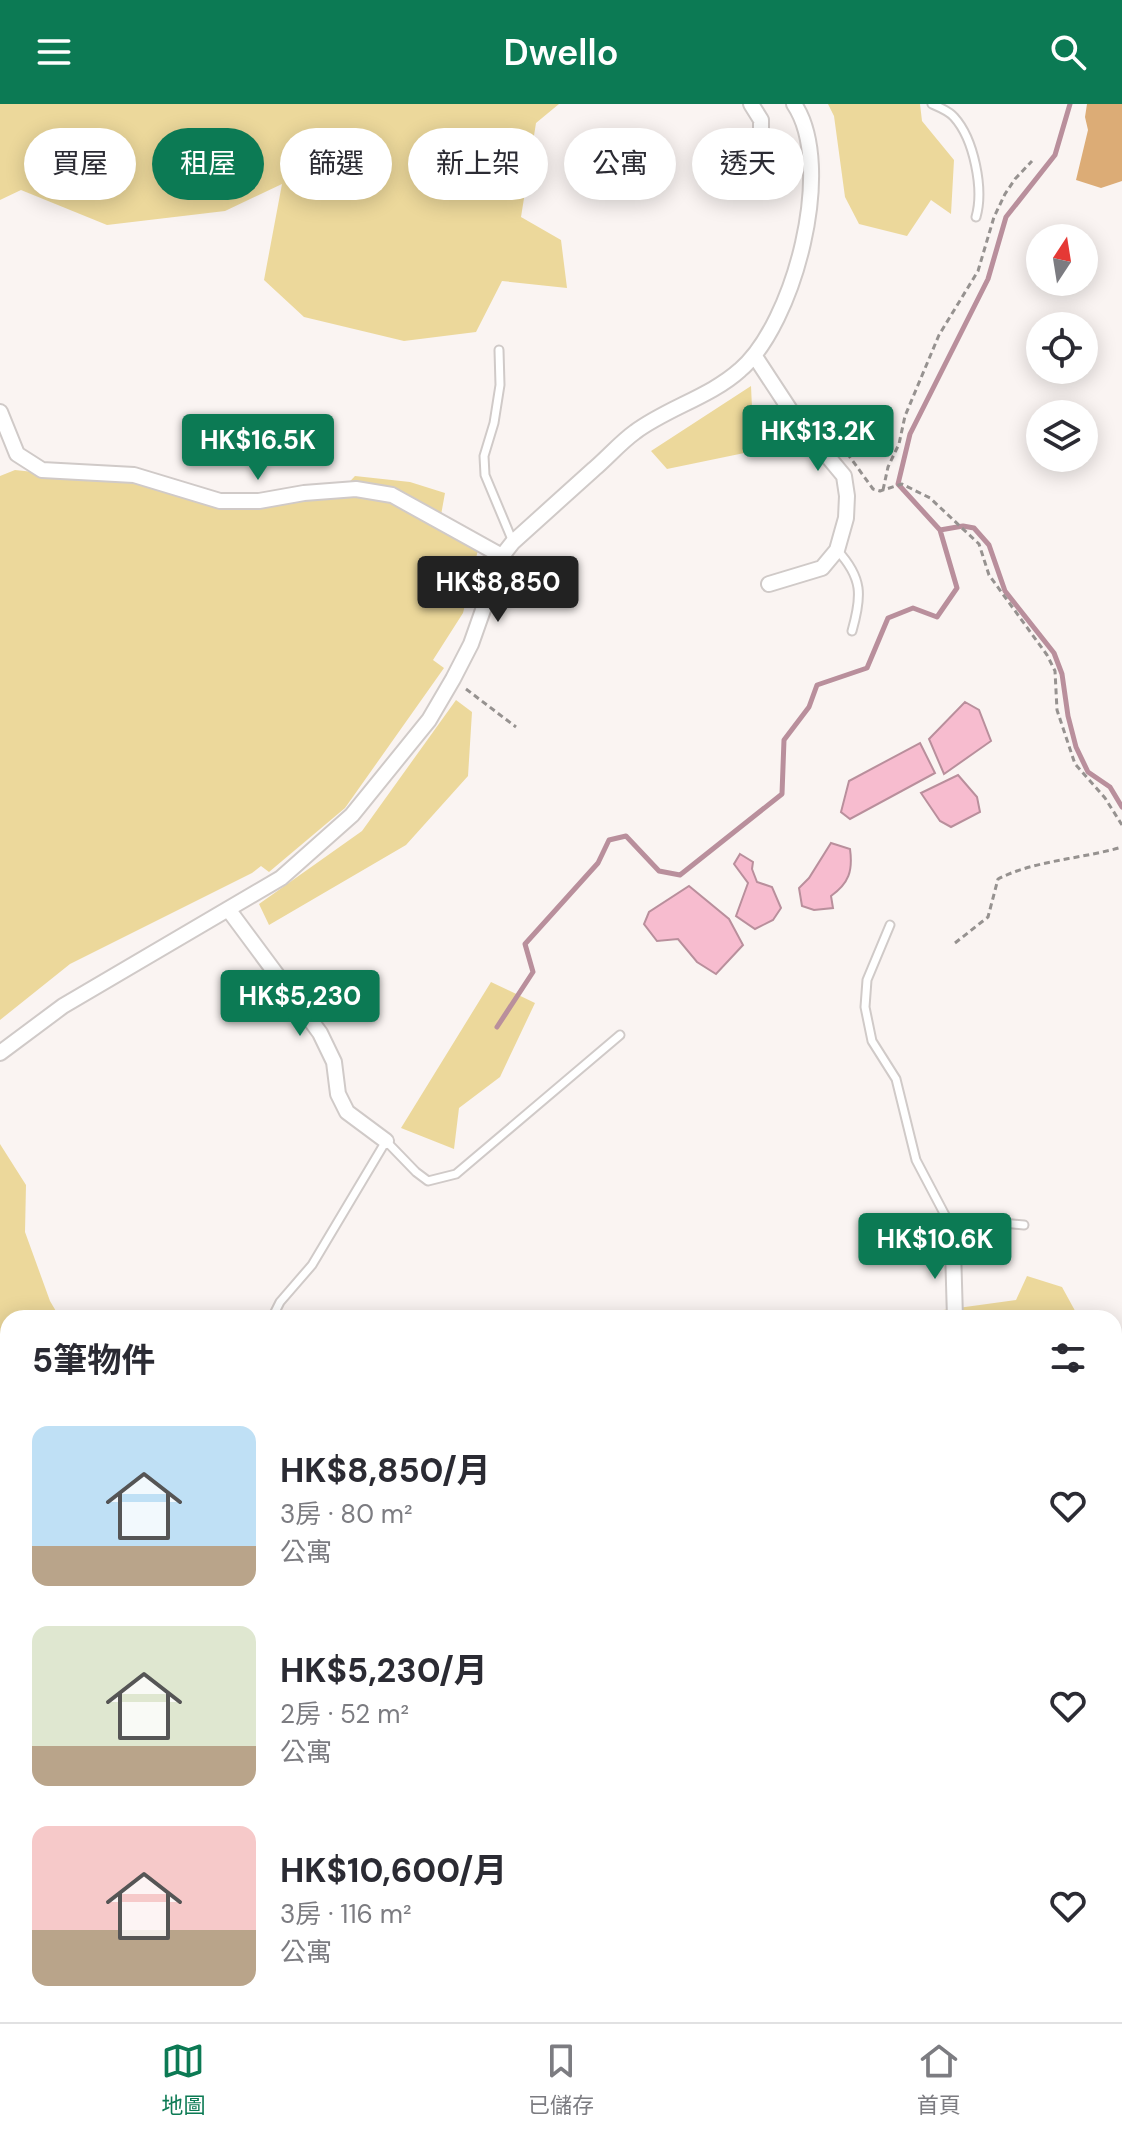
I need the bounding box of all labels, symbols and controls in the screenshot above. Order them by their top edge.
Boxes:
text: Dwello [504,29,618,76]
icon: menu [32,30,76,74]
icon: search [1046,30,1090,74]
chip: 買屋 [24,128,136,200]
chip: 租屋 [152,128,264,200]
chip: 篩選 [280,128,392,200]
chip: 新上架 [408,128,548,200]
chip: 公寓 [564,128,676,200]
chip: 透天 [692,128,804,200]
north arrow [1026,224,1098,296]
map controls [1026,224,1098,472]
button: locate [1026,312,1098,384]
button: layers [1026,400,1098,472]
pin: HK$13.2K [735,405,901,473]
pin: HK$16.5K [175,414,341,482]
text: HK$13.2K [761,414,875,448]
text: HK$16.5K [200,423,316,457]
pin: HK$8,850 [415,556,581,624]
text: HK$8,850 [435,565,561,599]
pin: HK$5,230 [217,970,383,1038]
text: HK$5,230 [239,979,361,1013]
pin: HK$10.6K [852,1213,1018,1281]
text: HK$10.6K [876,1222,994,1256]
icon: filters [1046,1336,1090,1380]
text: 5筆物件 [32,1338,155,1383]
text: HK$8,850/月 [280,1448,491,1493]
icon: home [96,1458,192,1554]
icon: heart [1046,1484,1090,1528]
text: 3房 · 80 m² [280,1497,413,1531]
text: 公寓 [280,1535,332,1569]
text: HK$5,230/月 [280,1648,488,1693]
icon: home [96,1658,192,1754]
icon: heart [1046,1684,1090,1728]
text: 2房 · 52 m² [280,1697,409,1731]
text: 公寓 [280,1735,332,1769]
text: HK$10,600/月 [280,1848,507,1893]
icon: home [96,1858,192,1954]
icon: heart [1046,1884,1090,1928]
text: 3房 · 116 m² [280,1897,412,1931]
text: 公寓 [280,1935,332,1969]
tab: 地圖 [161,2039,205,2120]
tab: 已儲存 [528,2039,594,2120]
tab: 首頁 [917,2039,961,2120]

